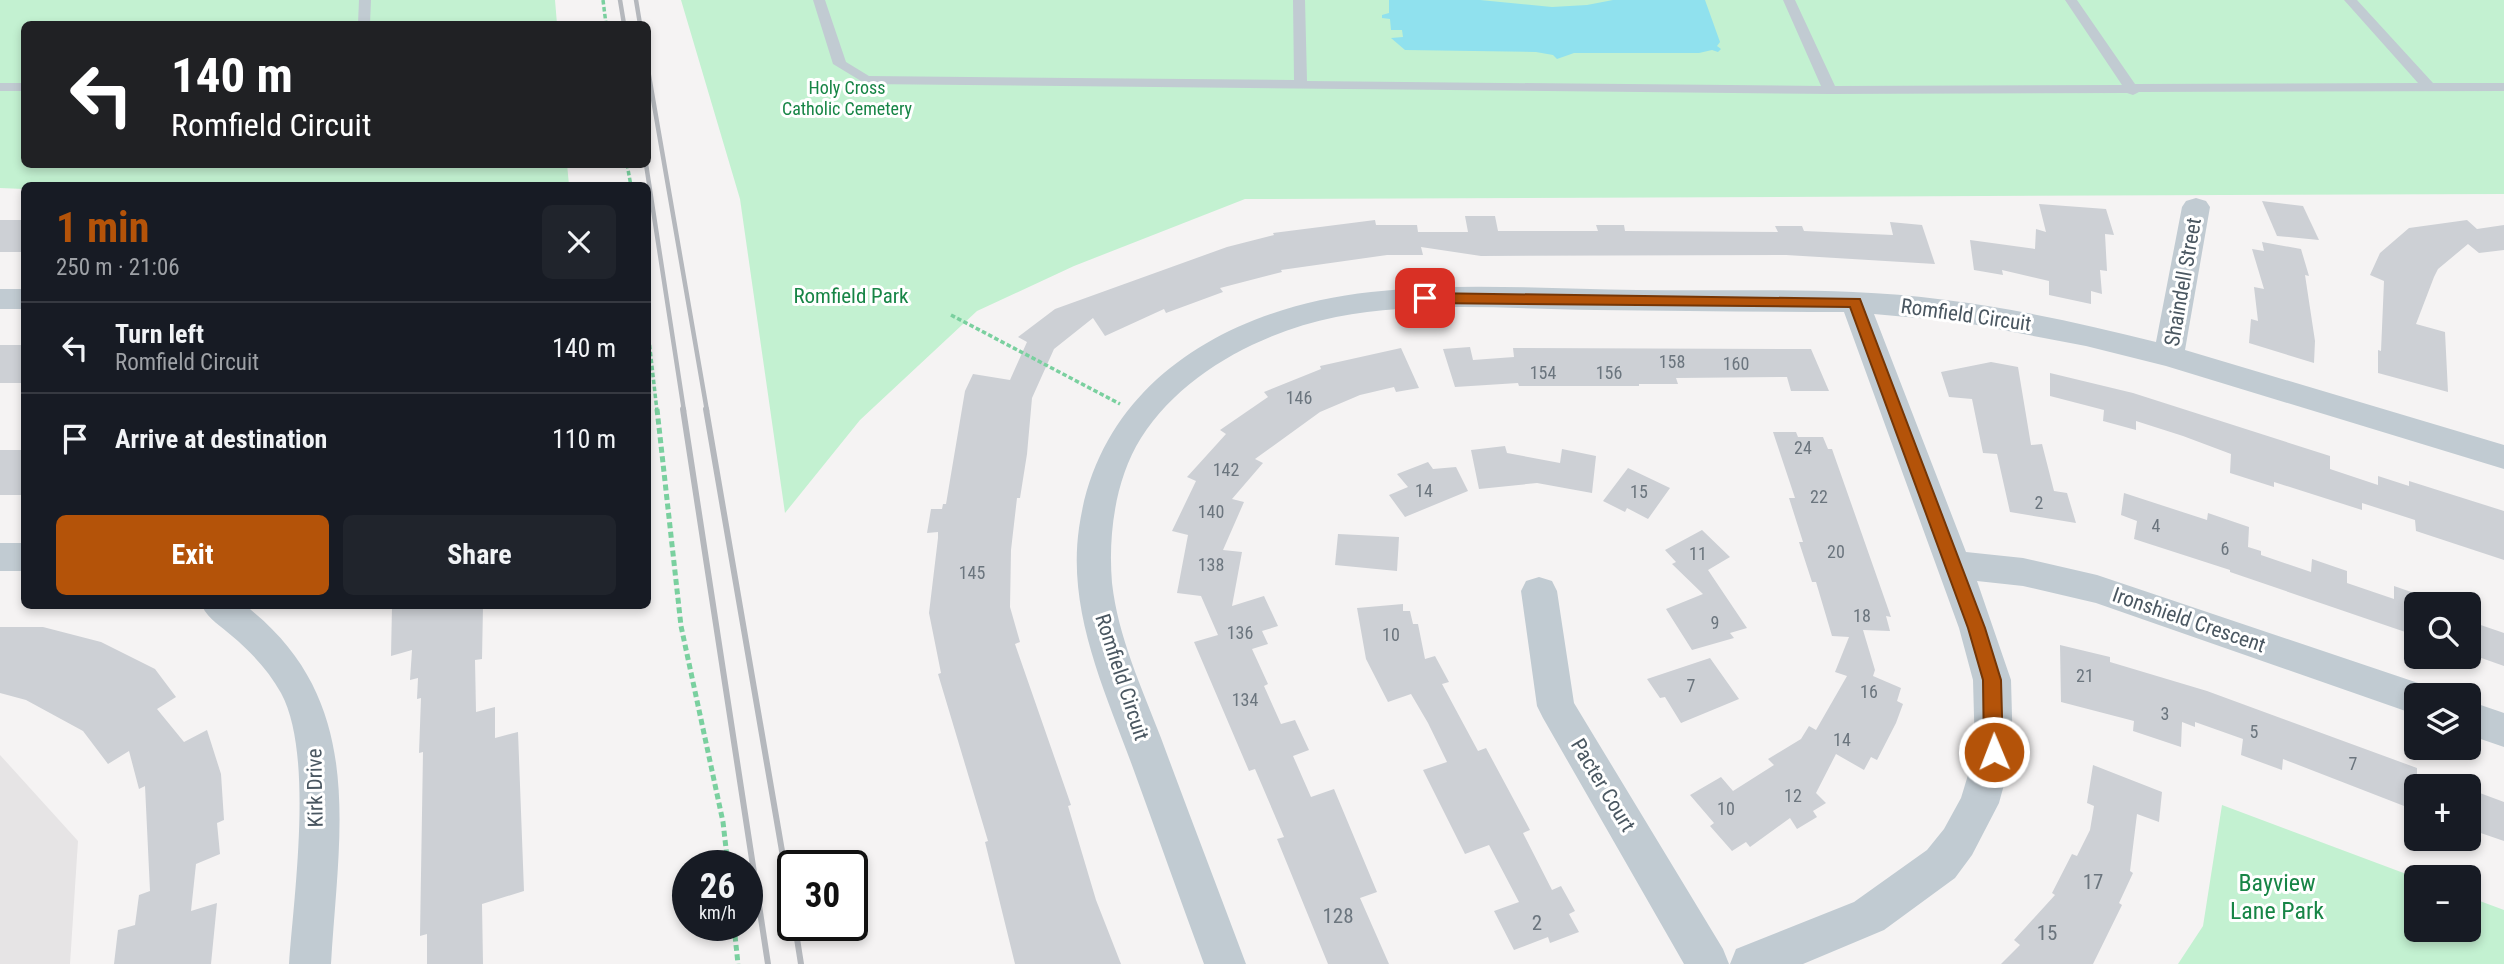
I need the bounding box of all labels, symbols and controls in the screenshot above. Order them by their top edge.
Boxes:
text: 140 m [171,47,293,104]
icon: left [56,49,147,140]
park label: Holy Cross Catholic Cemetery [782,77,913,119]
text: Romfield Circuit [171,106,371,144]
text: 1 min [56,203,149,252]
button: close [542,205,616,279]
street label: Shaindell Street [2160,216,2206,348]
text: 250 m · 21:06 [56,254,180,281]
pin [1395,268,1455,328]
icon: arrive [1406,279,1444,317]
park label: Romfield Park [793,284,909,308]
street label: Romfield Circuit [1899,294,2033,336]
text: Turn left [115,319,204,349]
icon: left [56,329,94,367]
text: 140 m [552,333,616,363]
text: Romfield Circuit [115,349,259,376]
house number: 158 [1659,351,1685,372]
house number: 160 [1723,353,1749,374]
house number: 154 [1530,362,1556,383]
house number: 156 [1596,362,1622,383]
house number: 146 [1286,387,1312,408]
icon: arrive [56,420,94,458]
text: Arrive at destination [115,424,327,454]
text: 110 m [552,424,616,454]
house number: 24 [1794,437,1812,458]
house number: 142 [1213,459,1239,480]
house number: 14 [1415,480,1433,501]
house number: 15 [1630,481,1648,502]
house number: 22 [1810,486,1828,507]
house number: 2 [2035,492,2044,513]
house number: 140 [1198,501,1224,522]
button: Exit [56,515,329,595]
button: Share [343,515,616,595]
house number: 4 [2152,515,2161,536]
house number: 6 [2221,538,2229,559]
house number: 20 [1827,541,1845,562]
house number: 11 [1689,543,1707,564]
house number: 138 [1198,554,1224,575]
house number: 145 [959,562,985,583]
street label: Ironshield Crescent [2109,583,2269,657]
map controls [2404,592,2481,942]
button: search [2404,592,2481,669]
house number: 18 [1853,605,1871,626]
street label: Romfield Circuit [1090,611,1154,743]
house number: 9 [1711,612,1719,633]
house number: 136 [1227,622,1253,643]
house number: 10 [1382,624,1400,645]
house number: 21 [2076,665,2094,686]
house number: 7 [1687,675,1696,696]
house number: 16 [1860,681,1878,702]
button: layers [2404,683,2481,760]
house number: 134 [1232,689,1258,710]
house number: 3 [2161,703,2169,724]
position arrow [1957,715,2031,789]
house number: 5 [2250,721,2259,742]
house number: 14 [1833,729,1851,750]
street label: Pacter Court [1566,734,1640,836]
street label: Kirk Drive [302,748,328,828]
house number: 7 [2349,753,2358,774]
button: + [2404,774,2481,851]
house number: 12 [1784,785,1802,806]
house number: 10 [1717,798,1735,819]
speed limit sign: 30 [777,850,868,941]
button: − [2404,865,2481,942]
text: 26 [700,866,735,907]
park label: Bayview Lane Park [2230,869,2324,925]
house number: 17 [2083,870,2103,894]
text: km/h [699,902,736,923]
house number: 128 [1322,904,1354,928]
house number: 2 [1532,911,1542,935]
house number: 15 [2037,921,2057,945]

